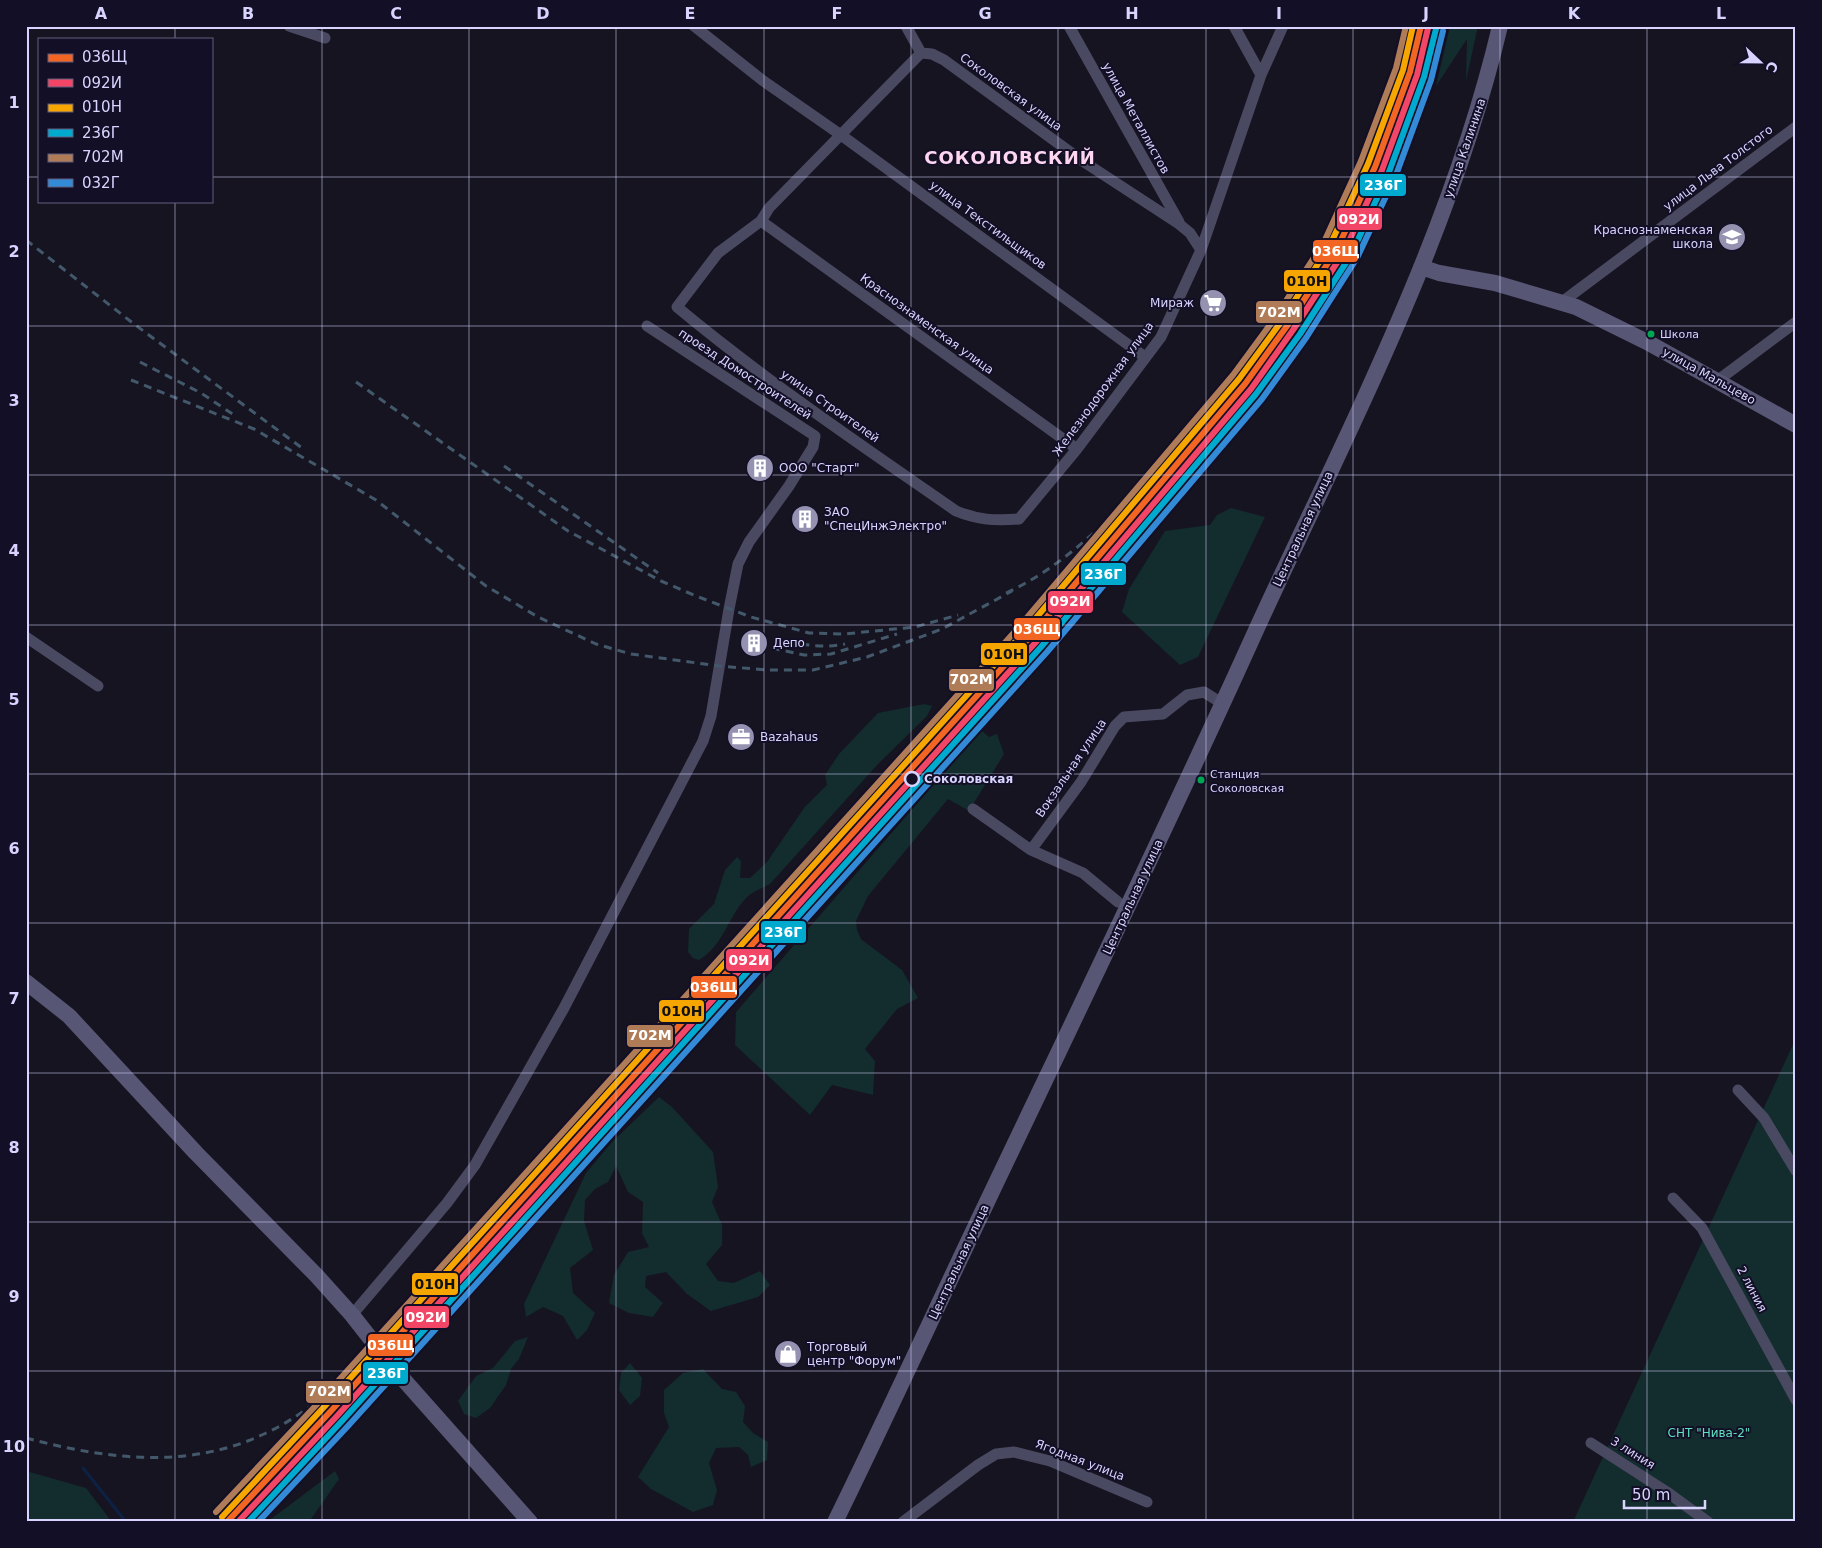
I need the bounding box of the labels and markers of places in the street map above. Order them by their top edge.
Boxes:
school or university icon: Краснознаменская школа [1717,222,1747,252]
place label: Краснознаменская школа [1593,223,1713,251]
supermarket icon: Мираж [1198,288,1228,318]
place label: Мираж [1150,296,1194,310]
place label: Школа [1660,328,1699,341]
marker: Школа [1646,329,1656,339]
building icon: ООО "Старт" [745,453,775,483]
place label: ООО "Старт" [779,461,860,475]
building icon: ЗАО "СпецИнжЭлектро" [790,504,820,534]
place label: ЗАО "СпецИнжЭлектро" [824,505,947,533]
building icon: Депо [739,628,769,658]
place label: Депо [773,636,805,650]
office icon: Bazahaus [726,722,756,752]
place label: Bazahaus [760,730,818,744]
place label: Станция Соколовская [1210,768,1284,795]
marker: Соколовская [904,771,920,787]
place label: Соколовская [924,772,1013,786]
marker: Станция Соколовская [1196,775,1206,785]
shop icon: Торговый центр "Форум" [773,1339,803,1369]
place label: Торговый центр "Форум" [806,1340,901,1368]

